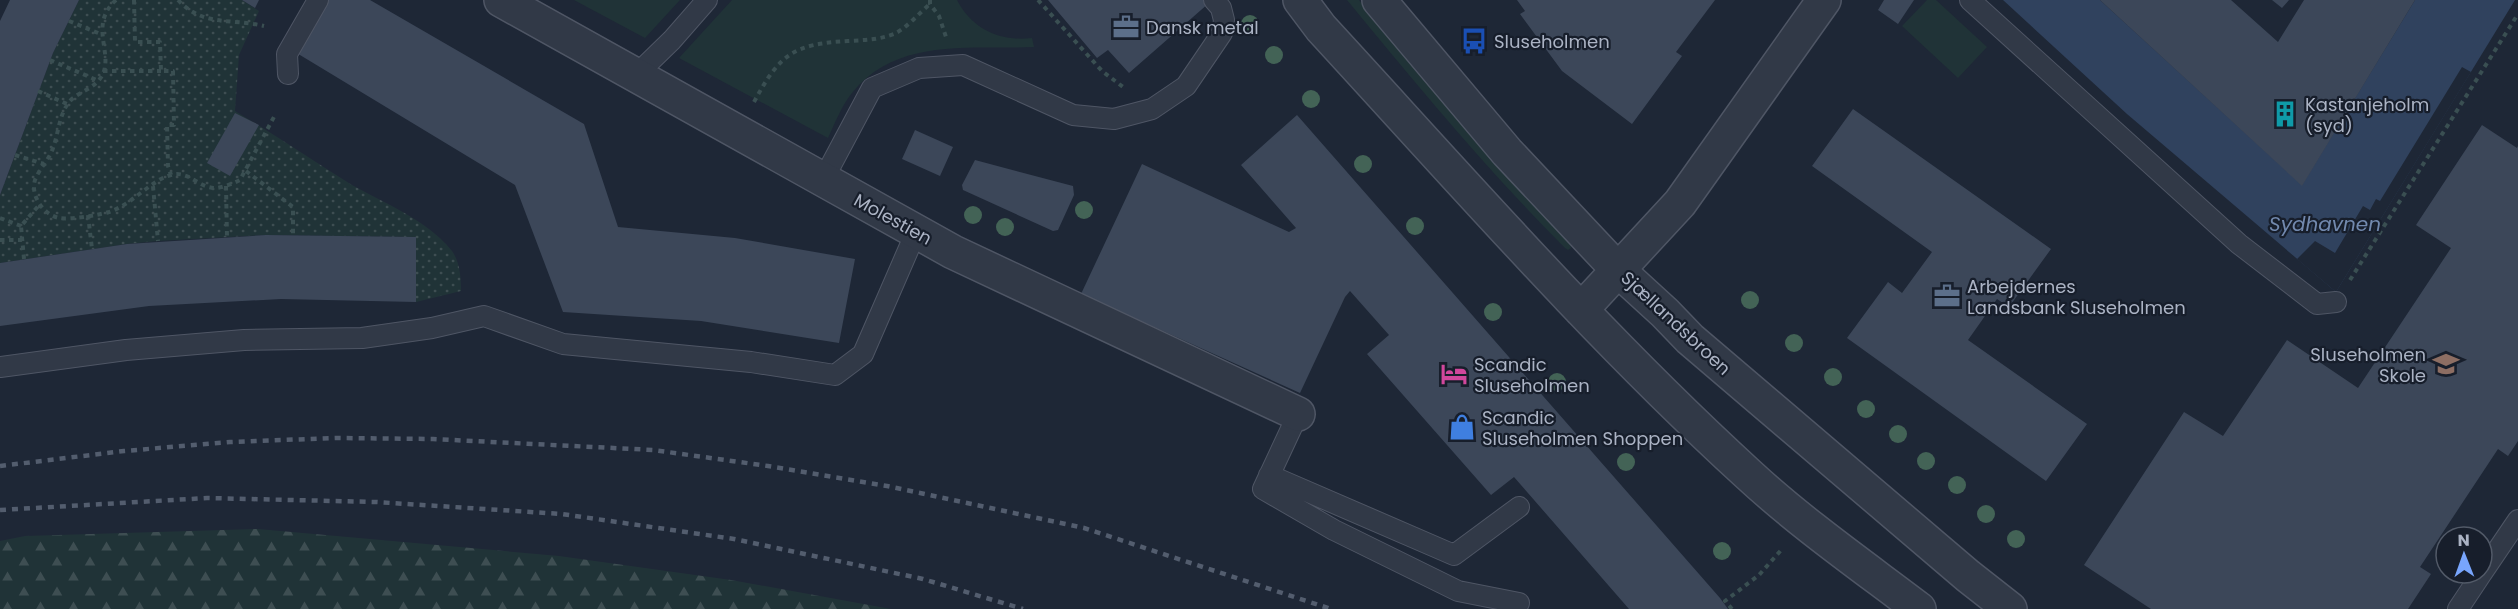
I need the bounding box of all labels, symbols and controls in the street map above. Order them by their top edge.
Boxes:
office icon: Dansk metal [1111,12,1141,42]
place label: Dansk metal [1146,15,1259,40]
bus stop icon: Sluseholmen [1459,26,1489,56]
place label: Sluseholmen [1494,29,1610,54]
place label: Kastanjeholm (syd) [2305,92,2429,138]
building icon: Kastanjeholm (syd) [2270,99,2300,129]
street label: Molestien [849,187,937,251]
water label: Sydhavnen [2269,210,2381,238]
street label: Sjællandsbroen [1616,265,1736,381]
place label: Arbejdernes Landsbank Sluseholmen [1967,274,2186,320]
office icon: Arbejdernes Landsbank Sluseholmen [1932,281,1962,311]
place label: Sluseholmen Skole [2310,342,2426,388]
school or university icon: Sluseholmen Skole [2431,349,2461,379]
place label: Scandic Sluseholmen [1474,352,1590,398]
hotel icon: Scandic Sluseholmen [1439,359,1469,389]
place label: Scandic Sluseholmen Shoppen [1482,405,1683,451]
shop icon: Scandic Sluseholmen Shoppen [1447,412,1477,442]
north arrow [2434,525,2494,585]
text: N [2458,529,2470,552]

